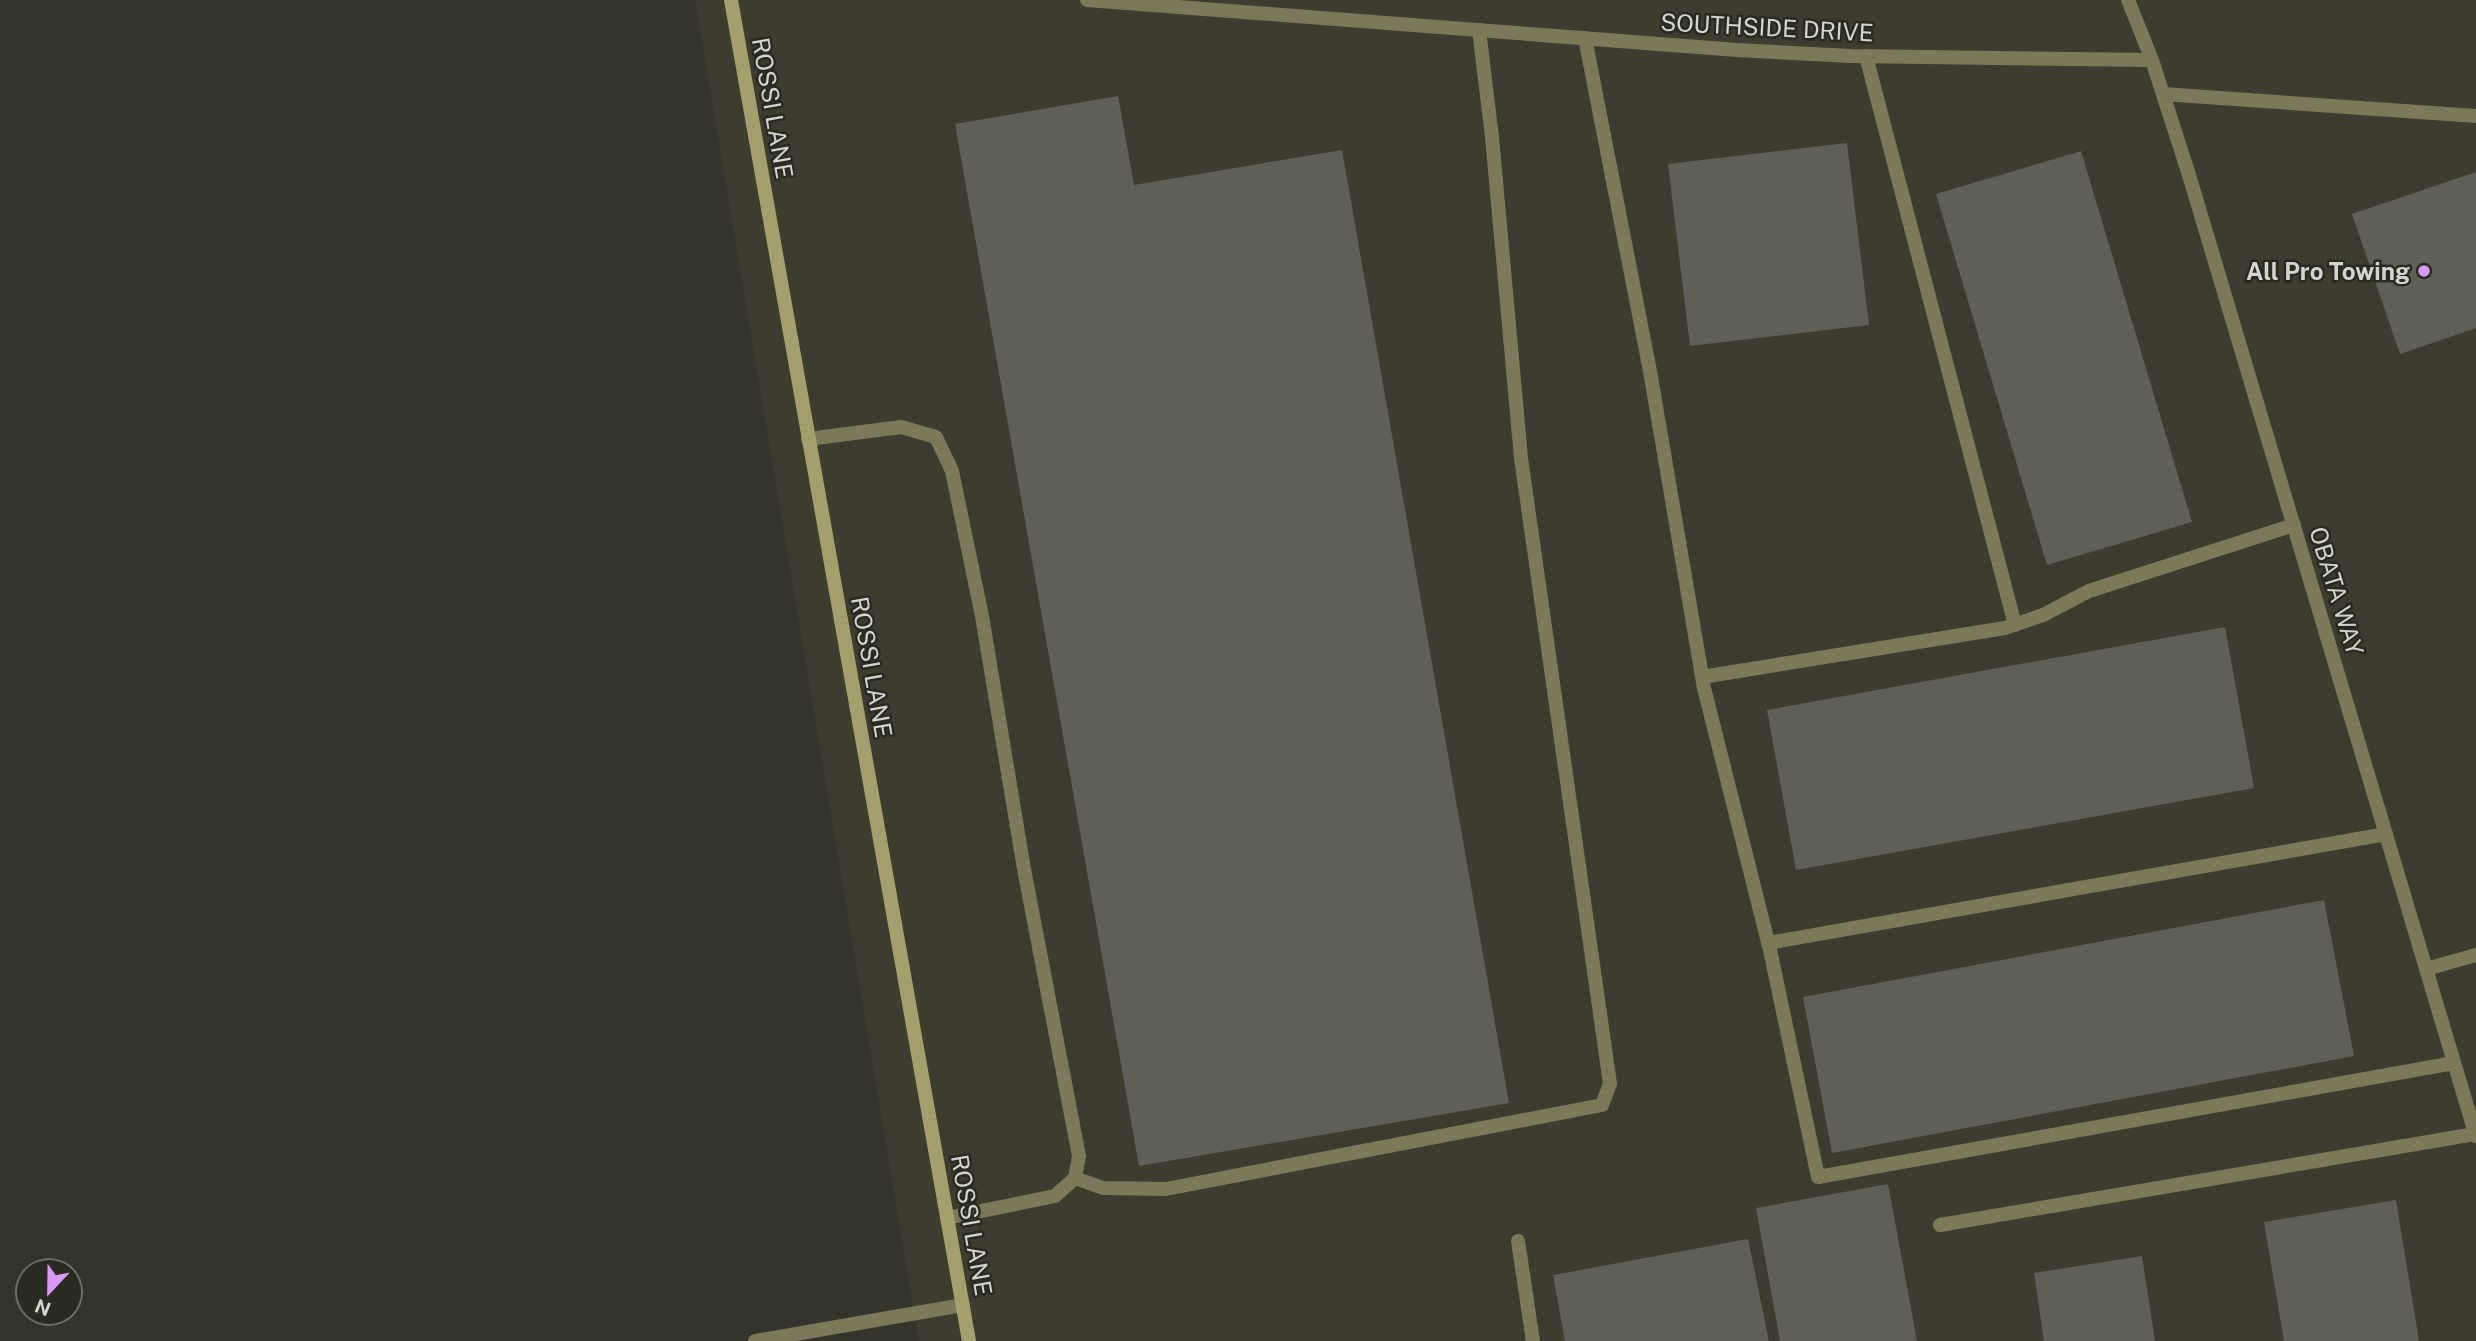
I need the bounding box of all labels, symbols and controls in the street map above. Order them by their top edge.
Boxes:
street label: SOUTHSIDE DRIVE [1660,7,1874,47]
street label: ROSSI LANE [747,35,799,181]
place label: All Pro Towing [2246,257,2410,285]
marker: All Pro Towing [2416,263,2432,279]
street label: OBATA WAY [2304,523,2370,659]
street label: ROSSI LANE [846,594,898,740]
street label: ROSSI LANE [946,1152,998,1298]
north arrow [14,1257,84,1327]
text: N [32,1295,54,1321]

